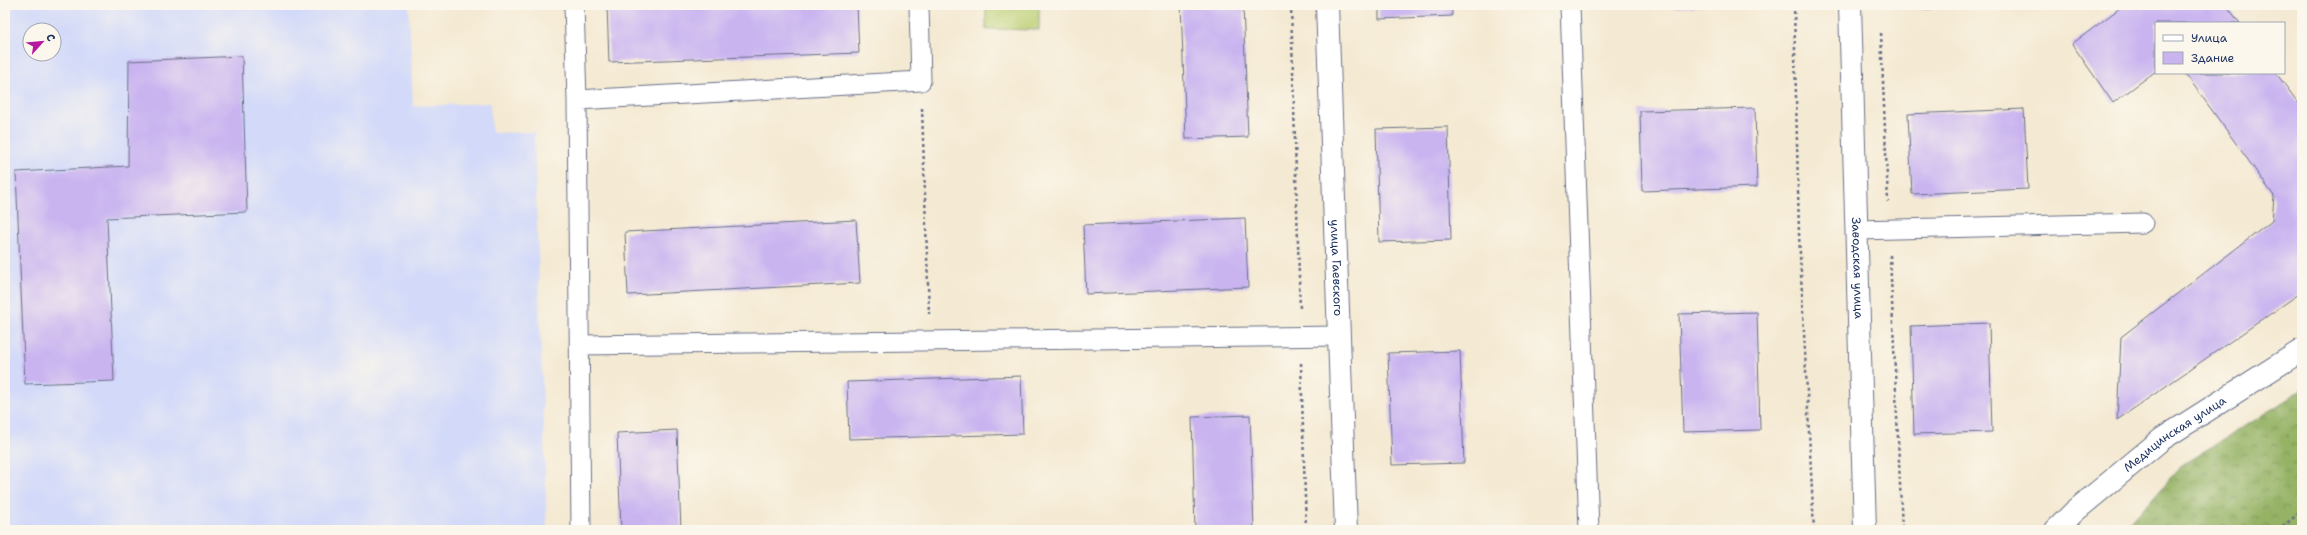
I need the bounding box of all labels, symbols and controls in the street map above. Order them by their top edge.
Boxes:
north arrow [22,22,62,62]
legend [2155,22,2285,74]
text: Улица [2191,30,2228,46]
text: С [42,31,59,44]
text: Здание [2191,50,2235,66]
street label: Заводская улица [1848,217,1867,320]
street label: улица Гаевского [1327,219,1346,316]
street label: Медицинская улица [2120,392,2229,476]

